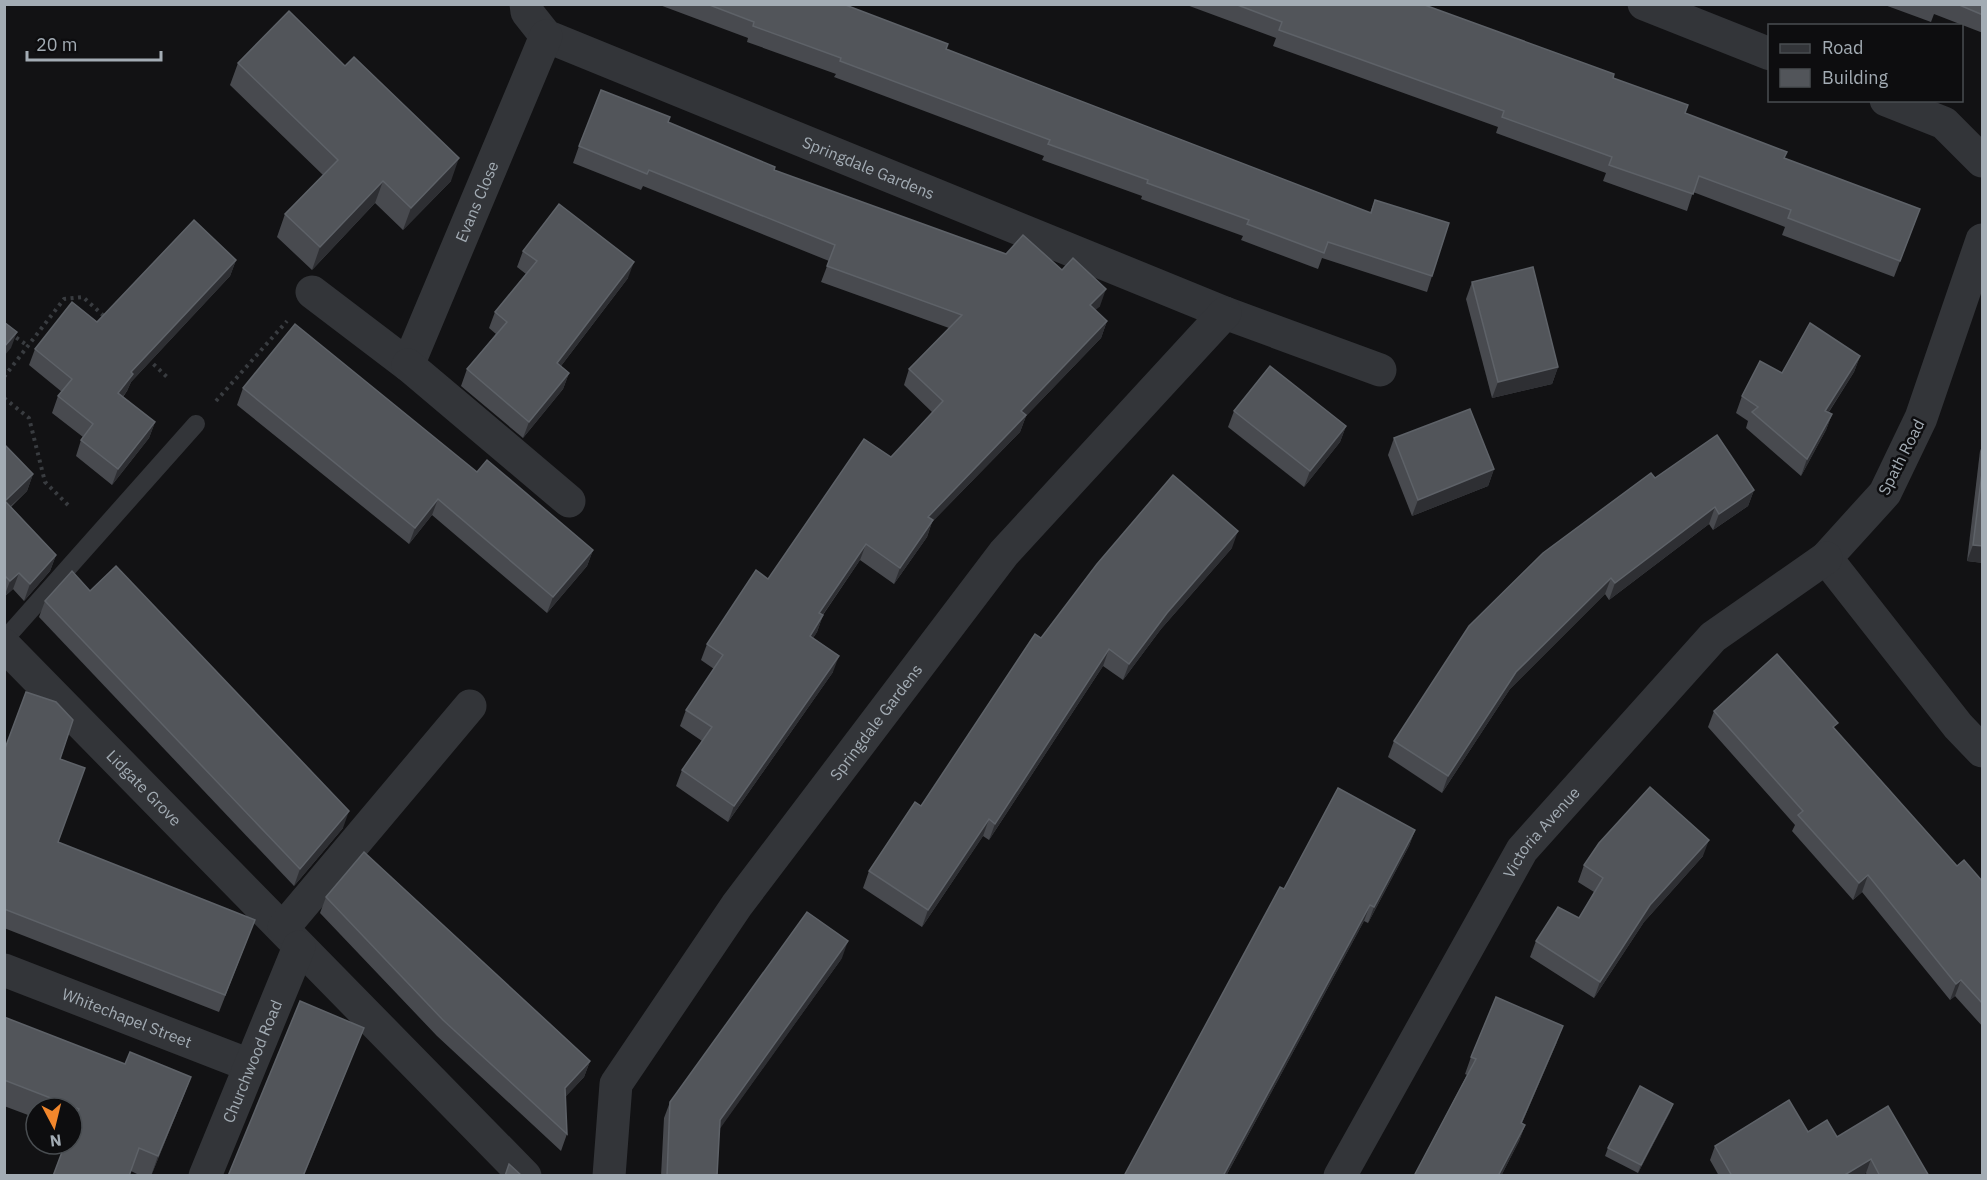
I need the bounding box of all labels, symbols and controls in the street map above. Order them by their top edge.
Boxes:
scale bar [27,24,160,62]
legend [1768,24,1963,102]
text: 20 m [36,33,78,56]
text: Road [1822,36,1863,59]
text: Building [1822,66,1889,89]
street label: Springdale Gardens [799,132,938,203]
street label: Evans Close [451,158,503,245]
street label: Spath Road [1873,416,1929,498]
street label: Springdale Gardens [825,660,926,784]
street label: Lidgate Grove [102,746,186,830]
street label: Victoria Avenue [1498,782,1584,881]
street label: Whitechapel Street [59,984,195,1052]
street label: Churchwood Road [218,997,286,1126]
north arrow [24,1096,84,1156]
text: N [49,1130,63,1152]

